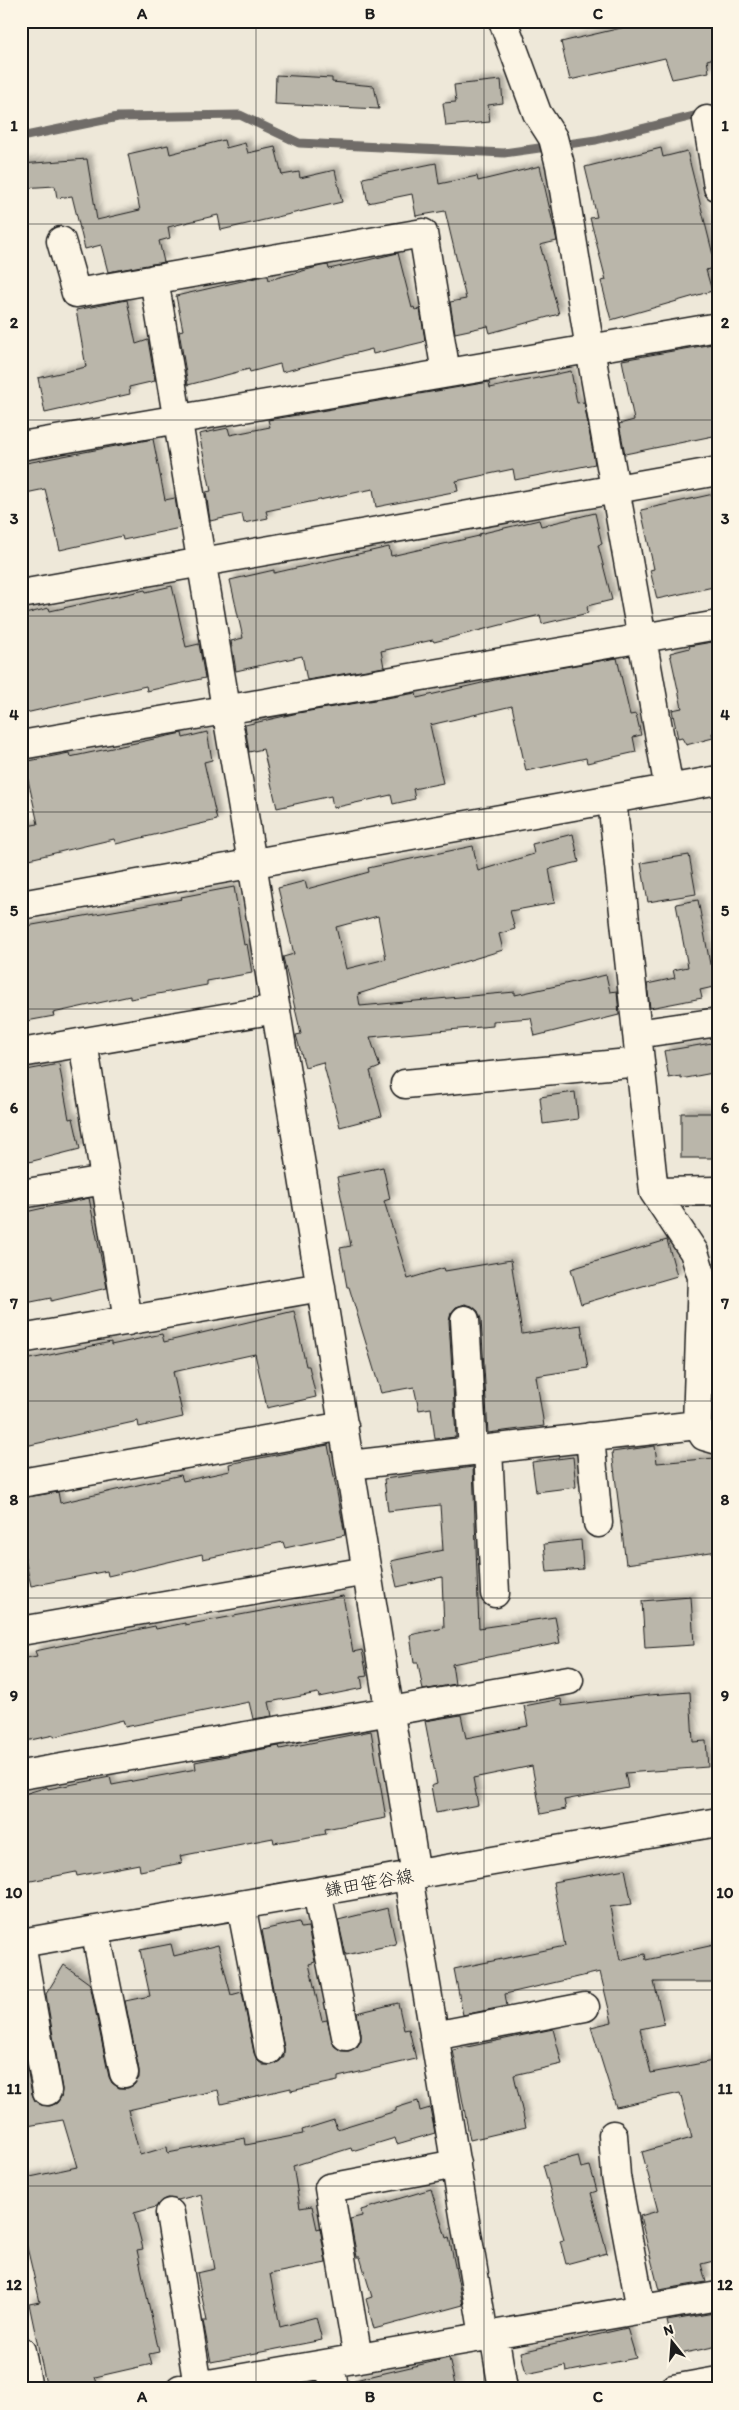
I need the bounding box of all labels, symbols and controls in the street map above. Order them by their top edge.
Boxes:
text: A [136,4,148,23]
text: B [365,4,376,23]
text: C [593,4,604,23]
text: 1 [10,116,18,135]
text: 1 [721,116,729,135]
text: 2 [10,313,19,332]
text: 2 [721,313,730,332]
text: 3 [10,509,19,528]
text: 3 [721,509,730,528]
text: 4 [9,705,19,724]
text: 4 [720,705,730,724]
text: 5 [10,901,19,920]
text: 5 [721,901,730,920]
text: 6 [10,1098,19,1117]
text: 6 [721,1098,730,1117]
text: 7 [9,1294,18,1313]
text: 7 [720,1294,729,1313]
text: 8 [10,1490,19,1509]
text: 8 [721,1490,730,1509]
text: 9 [10,1686,18,1705]
text: 9 [721,1686,729,1705]
street label: 鎌田笹谷線 [323,1864,415,1902]
text: 10 [5,1883,23,1902]
text: 10 [716,1883,734,1902]
text: 11 [7,2079,22,2098]
text: 11 [718,2079,733,2098]
text: 12 [6,2275,23,2294]
text: 12 [717,2275,734,2294]
north arrow [646,2318,696,2368]
text: N [661,2321,675,2340]
text: A [136,2387,148,2406]
text: B [365,2387,376,2406]
text: C [593,2387,604,2406]

